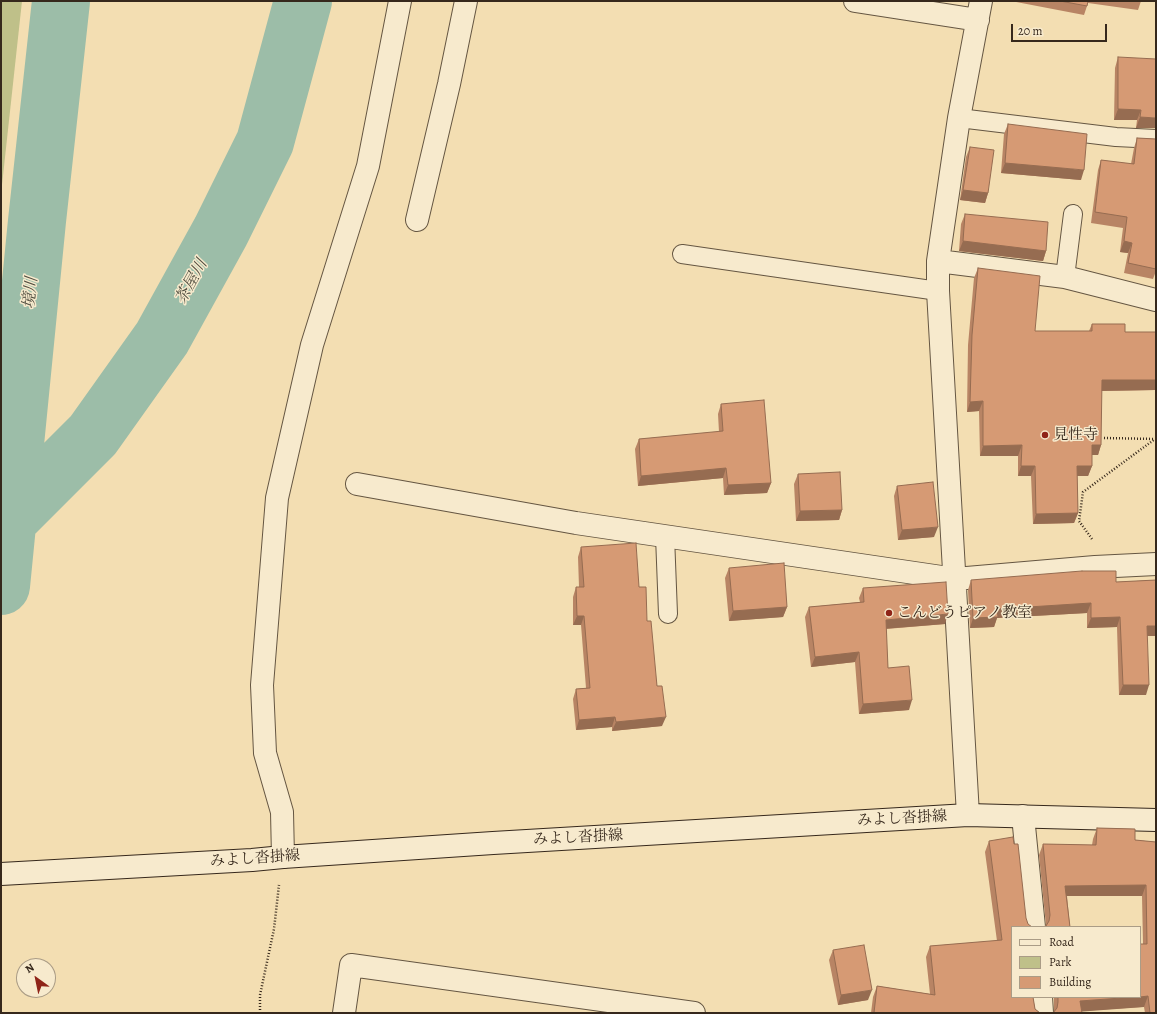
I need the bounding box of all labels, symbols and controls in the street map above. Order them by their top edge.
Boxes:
scale bar [1013,16,1109,42]
text: 20 m [1018,23,1042,39]
water label: 茶屋川 [172,256,212,308]
water label: 境川 [20,276,42,310]
place label: 見性寺 [1053,426,1098,444]
marker: 見性寺 [1040,430,1050,440]
place label: こんどうピアノ教室 [897,604,1032,622]
marker: こんどうピアノ教室 [884,608,894,618]
street label: みよし沓掛線 [857,808,947,830]
street label: みよし沓掛線 [533,827,623,849]
street label: みよし沓掛線 [209,847,301,871]
legend [1011,926,1141,998]
text: Road [1049,934,1074,950]
text: Park [1049,954,1072,970]
north arrow [16,958,56,998]
text: N [22,960,37,977]
text: Building [1049,974,1091,990]

